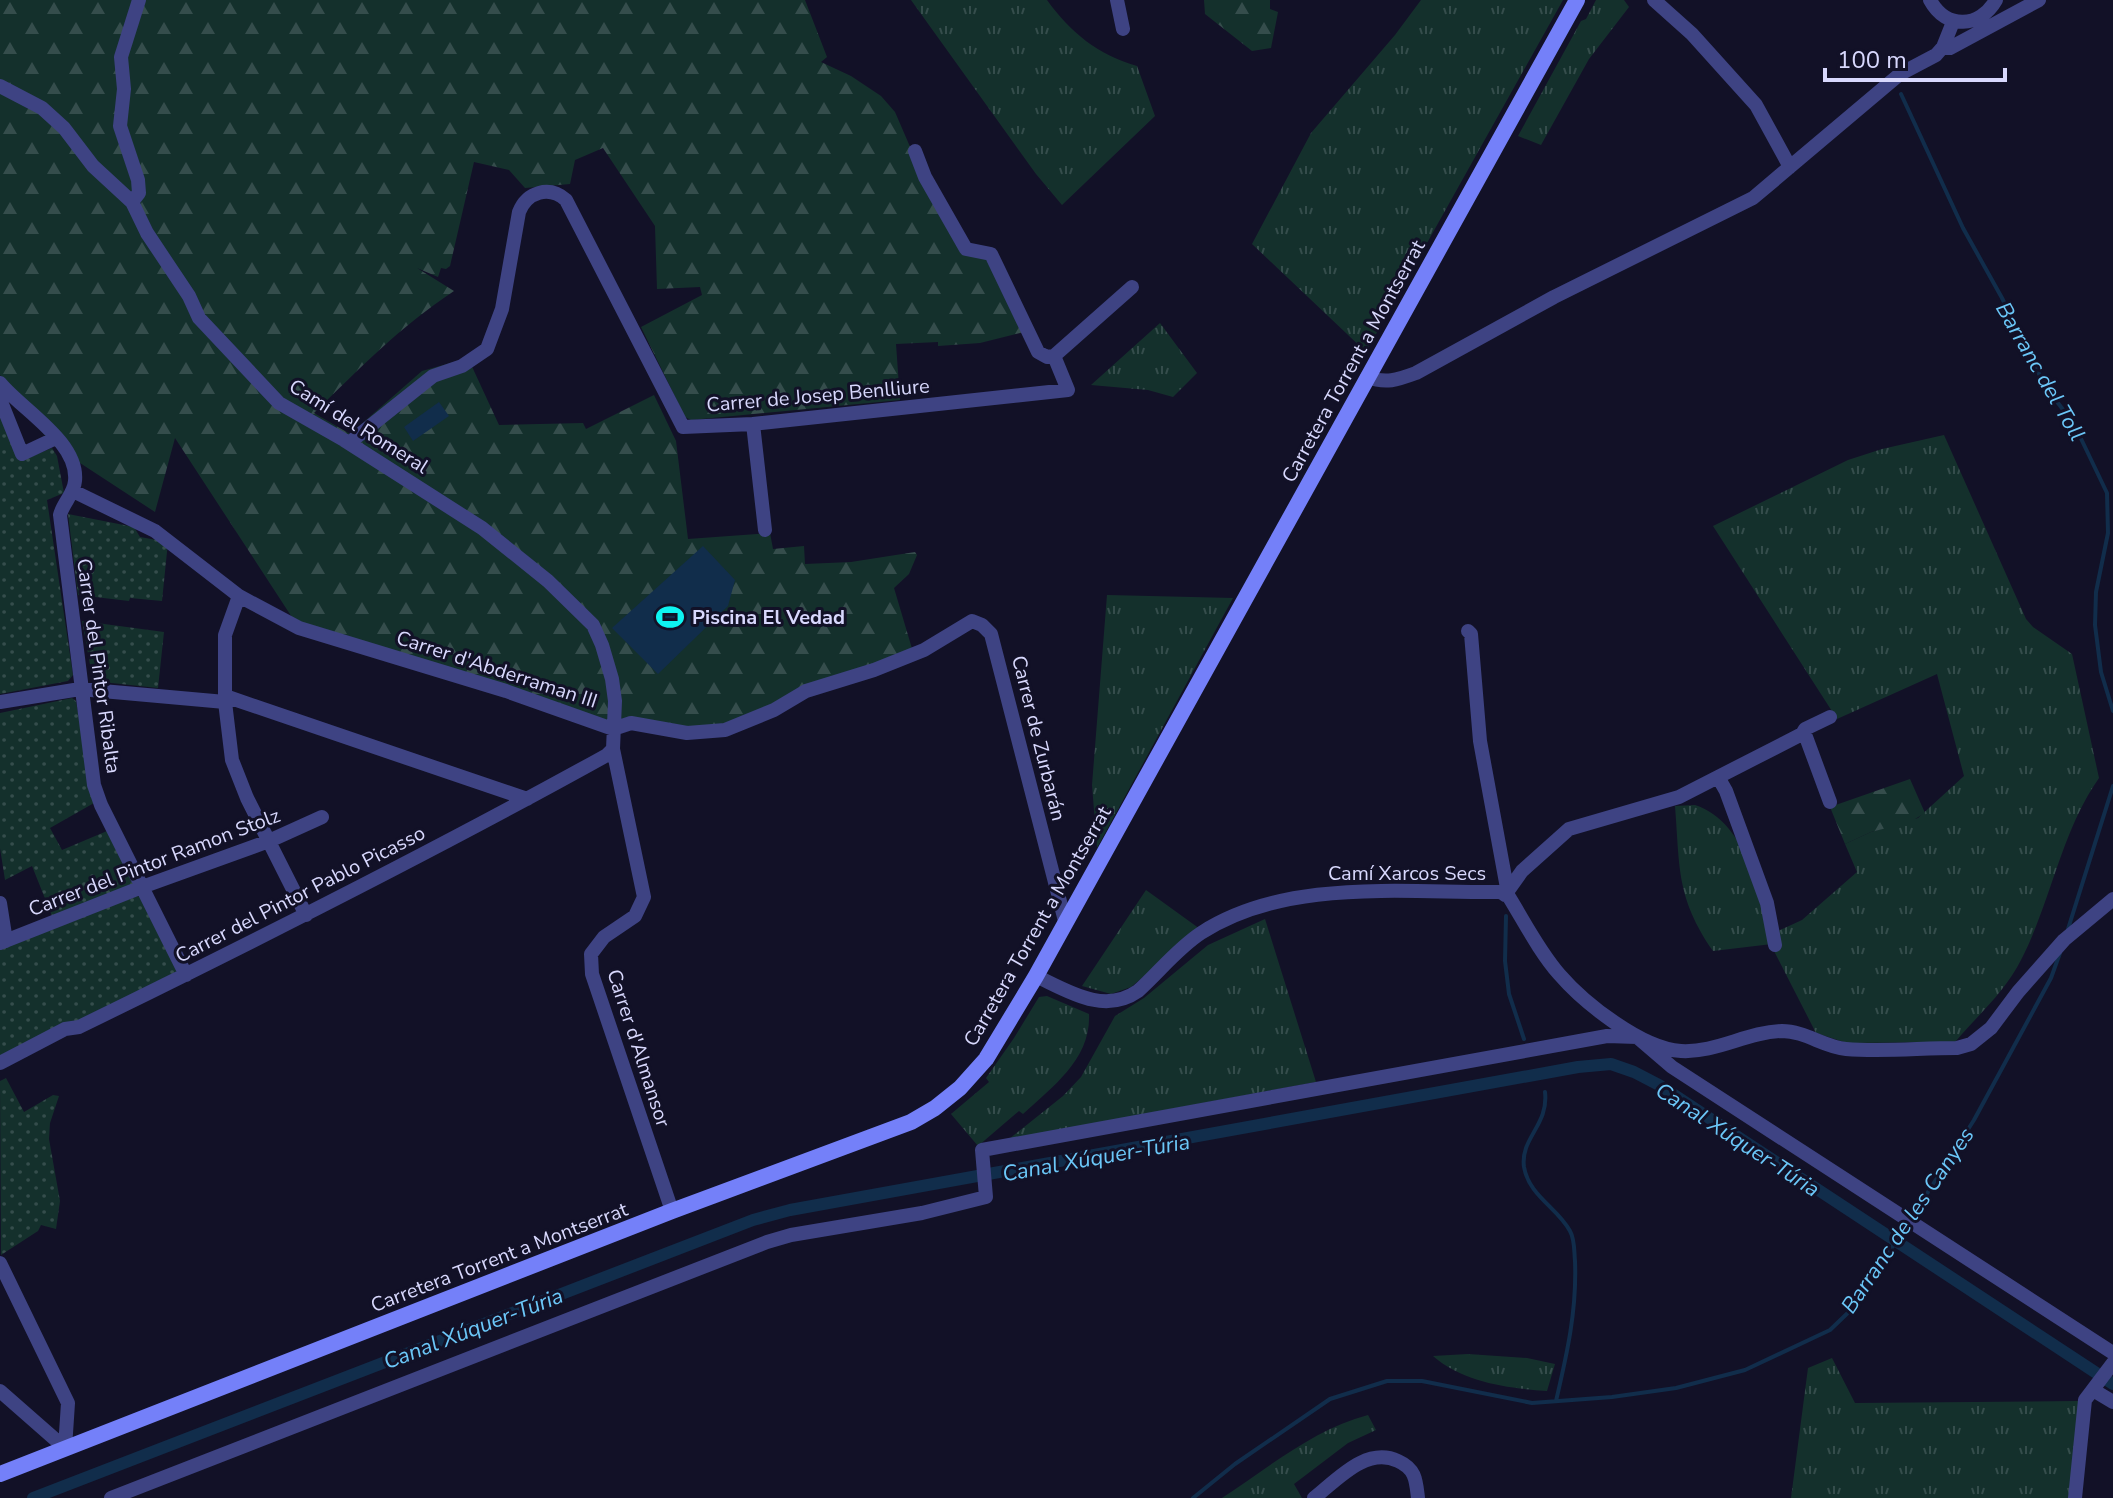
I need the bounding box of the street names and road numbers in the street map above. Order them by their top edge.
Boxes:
street label: Carretera Torrent a Montserrat [1275,234,1432,487]
street label: Carrer de Josep Benlliure [705,372,931,419]
street label: Camí del Romeral [284,373,434,480]
street label: Carrer del Pintor Ribalta [70,557,127,775]
street label: Carrer d'Abderraman III [393,624,601,715]
street label: Carrer de Zurbarán [1005,653,1072,824]
street label: Carretera Torrent a Montserrat [957,800,1118,1051]
street label: Carrer del Pintor Ramon Stolz [25,802,284,923]
street label: Carrer del Pintor Pablo Picasso [171,820,430,969]
street label: Camí Xarcos Secs [1328,860,1486,887]
street label: Carrer d'Almansor [600,966,677,1131]
street label: Carretera Torrent a Montserrat [367,1196,633,1319]

